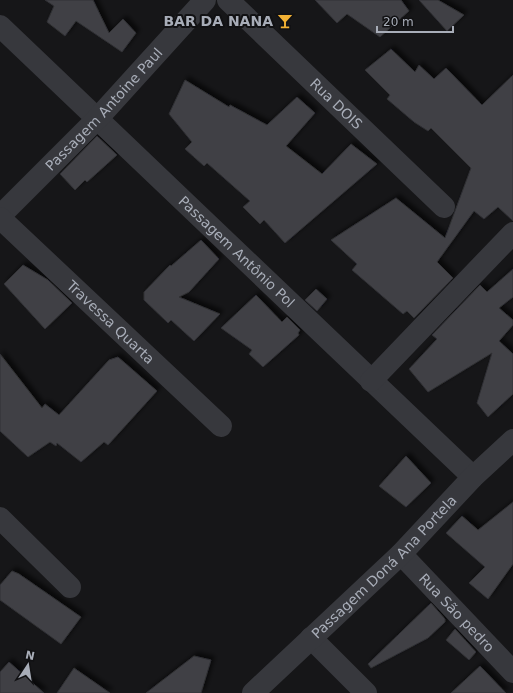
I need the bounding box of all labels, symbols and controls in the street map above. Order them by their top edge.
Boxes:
scale bar [377,8,453,34]
bar icon: BAR DA NANA [276,12,294,30]
place label: BAR DA NANA [163,13,273,29]
text: 20 m [383,15,414,29]
street label: Passagem Antoine Paul [42,45,166,174]
street label: Rua DOIS [307,75,366,132]
street label: Passagem Antônio Pol [175,193,298,311]
street label: Travessa Quarta [63,277,158,367]
street label: Passagem Doná Ana Portela [308,492,460,642]
street label: Rua São pedro [416,570,498,655]
north arrow [8,645,48,685]
text: N [24,648,36,663]

